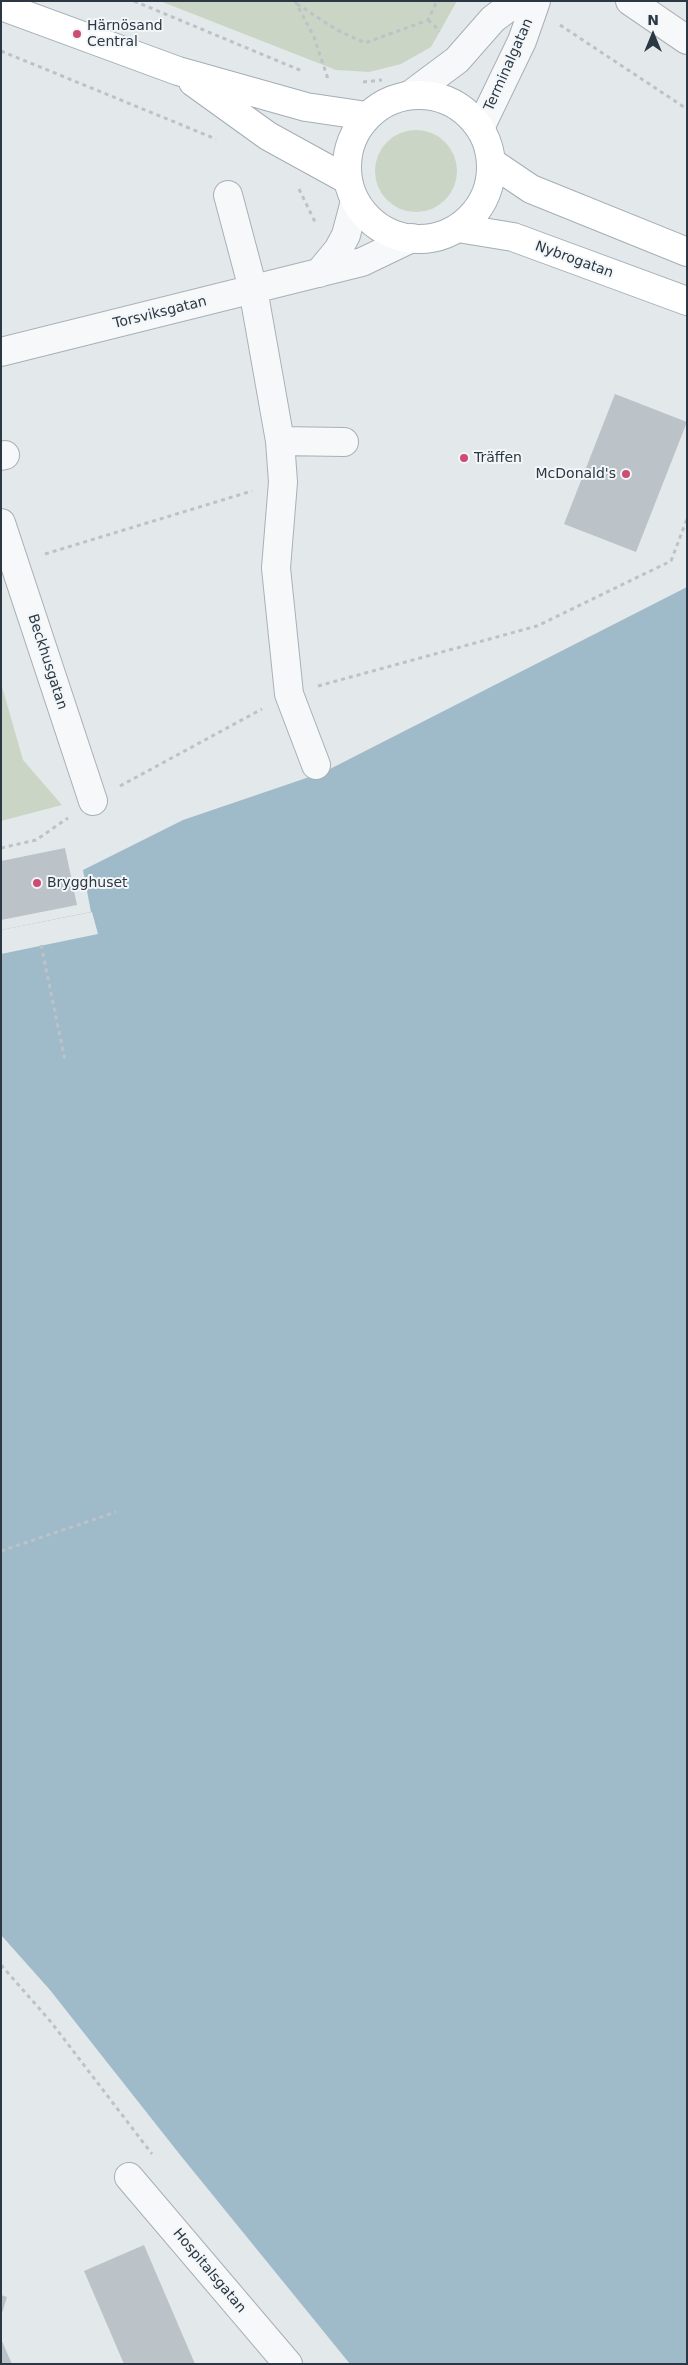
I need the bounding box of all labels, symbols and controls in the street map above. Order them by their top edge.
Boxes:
north arrow [628,10,678,60]
text: N [647,12,659,28]
street label: Terminalgatan [481,16,537,114]
place label: Härnösand Central [87,18,163,50]
marker: Härnösand Central [71,28,83,40]
street label: Nybrogatan [533,238,615,282]
street label: Torsviksgatan [112,293,208,333]
place label: Träffen [474,450,522,466]
marker: Träffen [458,452,470,464]
place label: McDonald's [536,466,616,482]
marker: McDonald's [620,468,632,480]
street label: Beckhusgatan [24,612,70,712]
place label: Brygghuset [47,875,128,891]
marker: Brygghuset [31,877,43,889]
street label: Hospitalsgatan [169,2225,249,2317]

